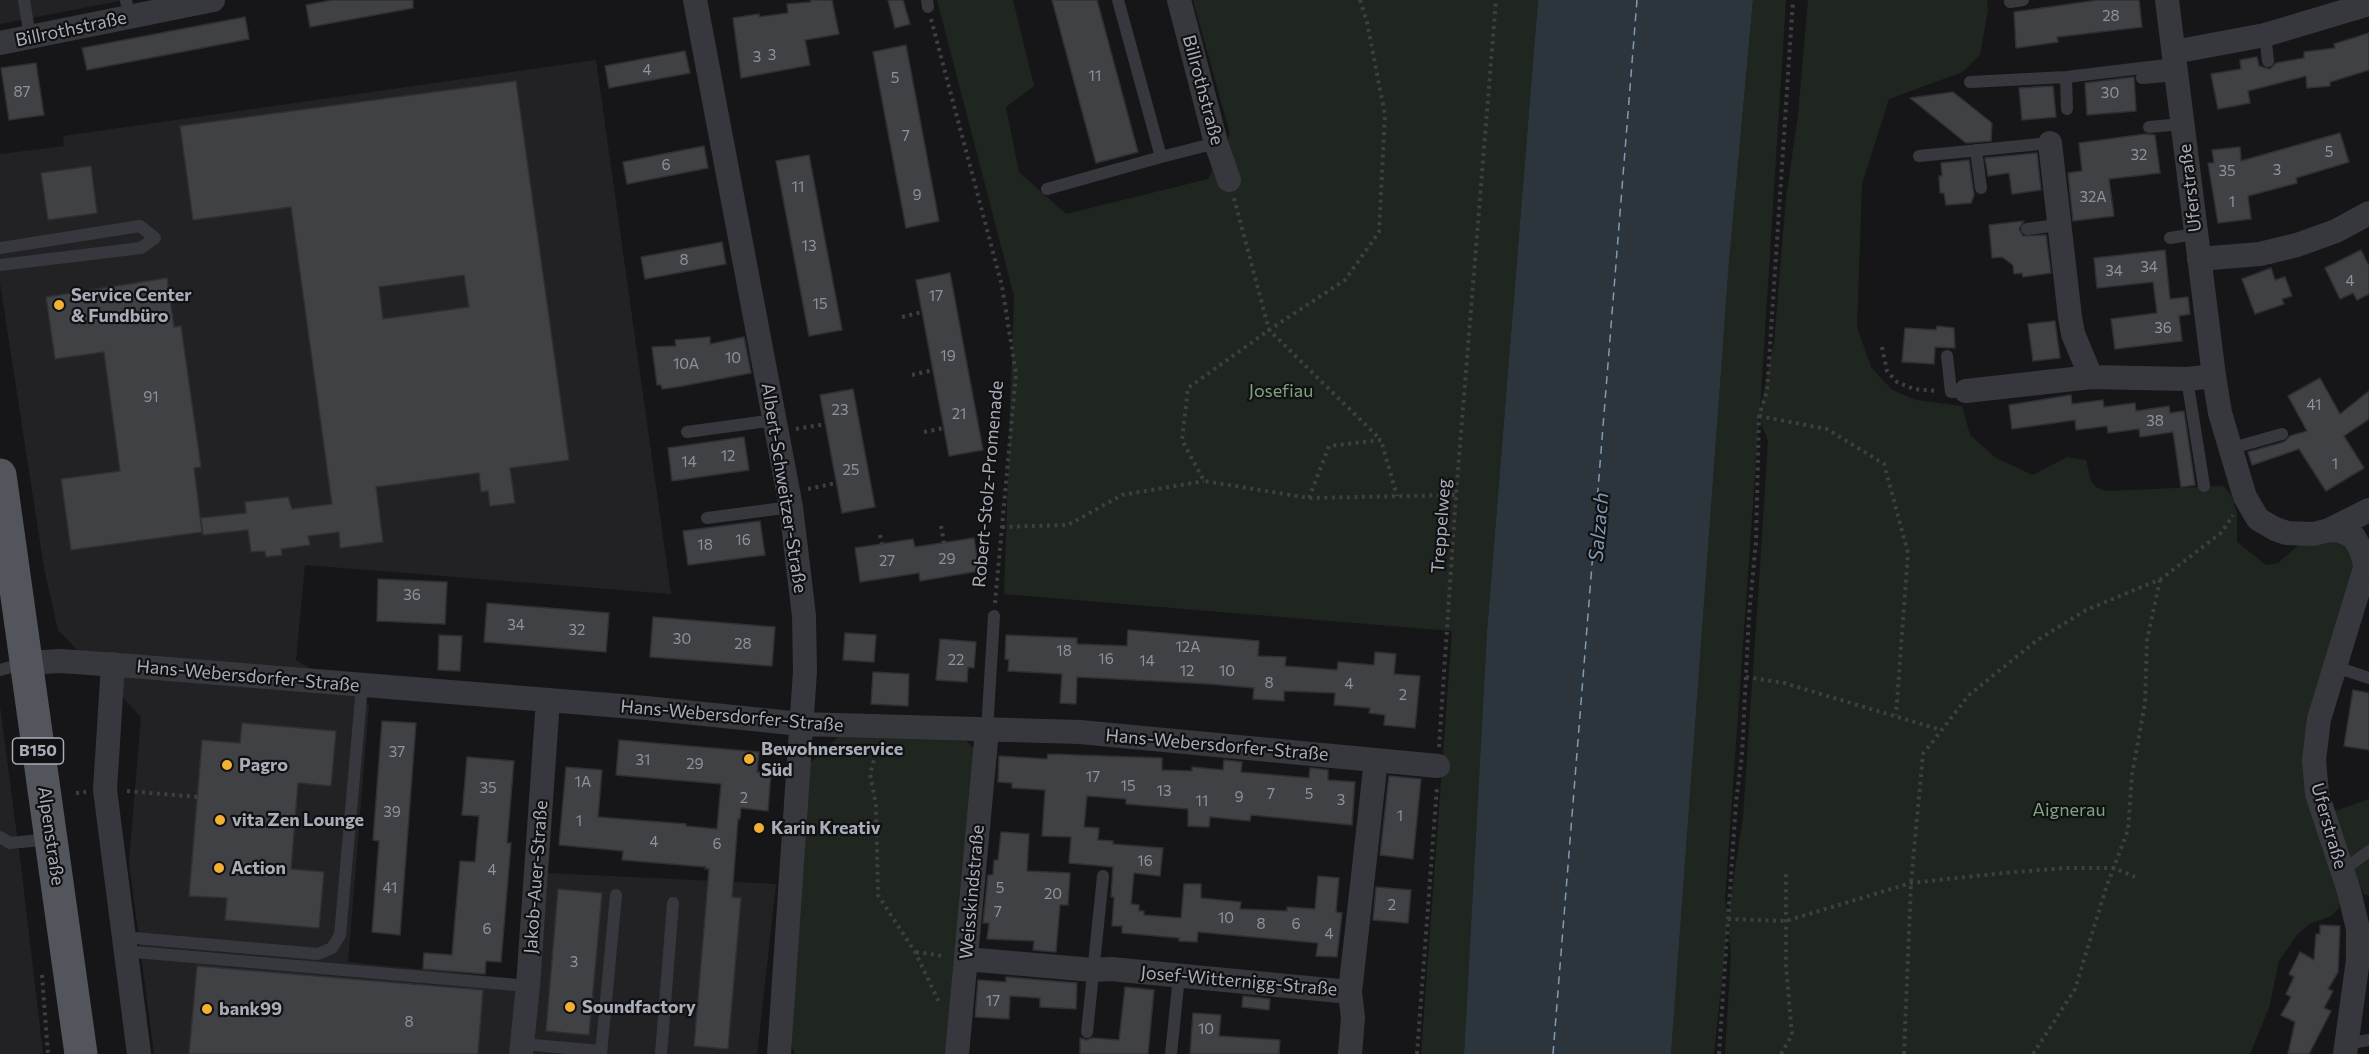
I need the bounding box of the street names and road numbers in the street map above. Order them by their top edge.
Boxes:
street label: Billrothstraße [14,7,128,51]
street label: Billrothstraße [1178,33,1228,147]
street label: Uferstraße [2174,143,2206,233]
street label: Robert-Stolz-Promenade [968,380,1008,588]
street label: Albert-Schweitzer-Straße [757,381,811,595]
street label: Treppelweg [1427,478,1455,574]
street label: Hans-Webersdorfer-Straße [136,655,360,697]
street label: Hans-Webersdorfer-Straße [620,695,844,737]
street label: Hans-Webersdorfer-Straße [1105,724,1329,766]
road number: B150 [12,738,63,764]
street label: Uferstraße [2306,780,2352,872]
street label: Alpenstraße [33,785,69,887]
street label: Jakob-Auer-Straße [520,800,552,954]
street label: Weisskindstraße [955,824,989,960]
street label: Josef-Witternigg-Straße [1140,962,1338,1000]

